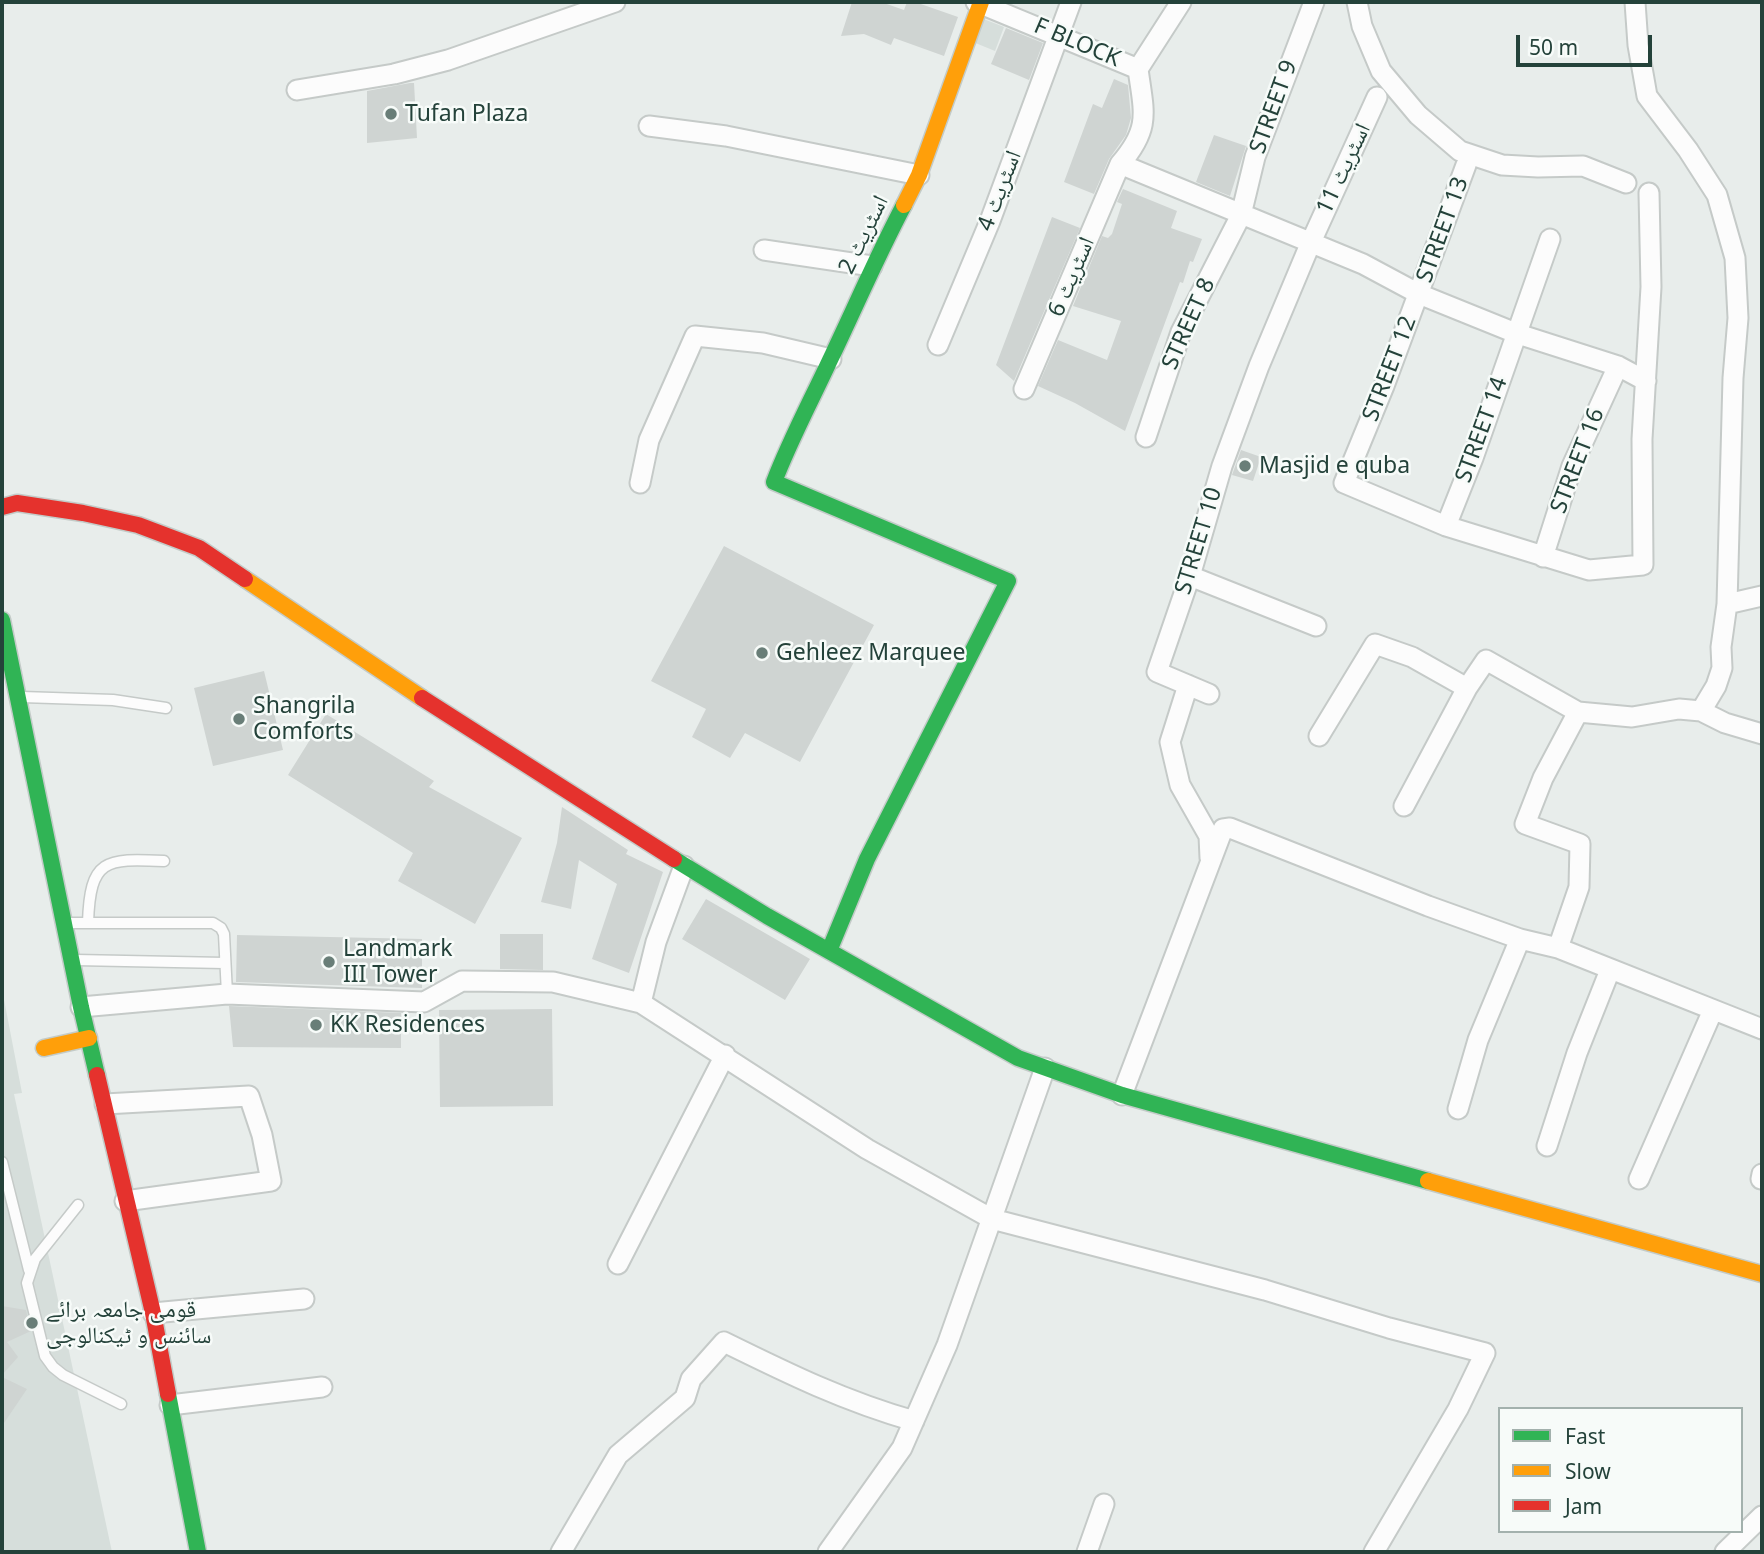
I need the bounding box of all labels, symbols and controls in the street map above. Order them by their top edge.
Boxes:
street label: F BLOCK [1030,12,1124,74]
scale bar [1519,21,1656,65]
text: 50 m [1529,33,1578,61]
street label: STREET 9 [1244,57,1304,157]
place label: Tufan Plaza [405,100,528,128]
marker: Tufan Plaza [383,106,399,122]
street label: اسٹریٹ 11 [1311,119,1377,219]
street label: اسٹریٹ 4 [972,147,1028,235]
street label: STREET 13 [1411,173,1475,287]
street label: اسٹریٹ 2 [833,191,895,279]
street label: اسٹریٹ 6 [1043,233,1101,321]
street label: STREET 8 [1157,274,1221,374]
street label: STREET 12 [1357,313,1423,425]
street label: STREET 14 [1450,373,1514,487]
street label: STREET 16 [1545,405,1611,517]
place label: Masjid e quba [1259,452,1410,480]
marker: Masjid e quba [1237,458,1253,474]
street label: STREET 10 [1170,484,1228,598]
place label: Gehleez Marquee [776,639,965,667]
marker: Gehleez Marquee [754,645,770,661]
place label: Shangrila Comforts [253,692,355,746]
marker: Shangrila Comforts [231,711,247,727]
place label: Landmark III Tower [343,935,453,989]
marker: Landmark III Tower [321,954,337,970]
place label: KK Residences [330,1011,485,1039]
marker: KK Residences [308,1017,324,1033]
place label: قومی جامعہ برائے سائنس و ٹیکنالوجی [46,1296,211,1350]
marker: قومی جامعہ برائے سائنس و ٹیکنالوجی [24,1315,40,1331]
legend [1498,1407,1743,1533]
text: Fast [1565,1422,1605,1450]
text: Slow [1565,1457,1611,1485]
text: Jam [1565,1492,1602,1520]

